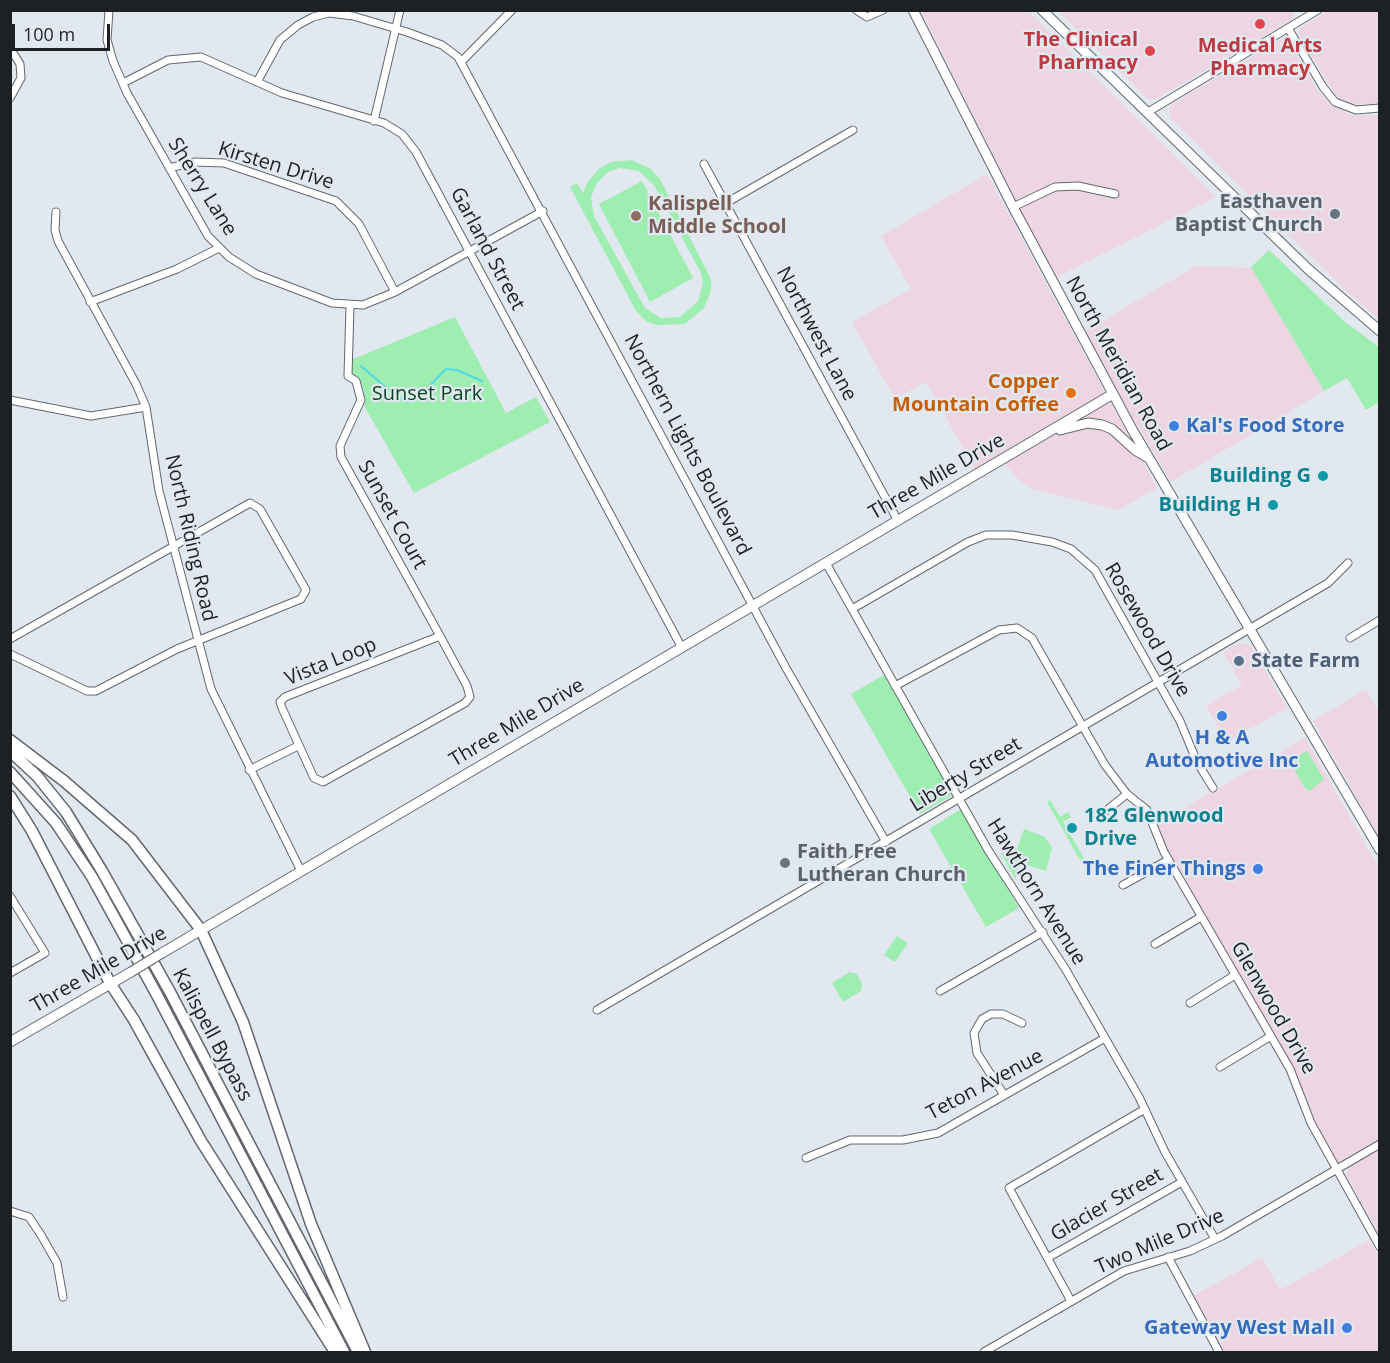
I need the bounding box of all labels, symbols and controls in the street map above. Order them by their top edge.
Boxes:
scale bar [15,12,112,50]
marker: Medical Arts Pharmacy [1253,17,1267,31]
text: 100 m [23,22,75,46]
place label: The Clinical Pharmacy [1024,28,1138,75]
place label: Medical Arts Pharmacy [1198,34,1322,81]
marker: The Clinical Pharmacy [1143,44,1157,58]
street label: Sherry Lane [162,134,242,240]
street label: Kirsten Drive [215,137,337,195]
street label: Garland Street [445,184,529,314]
place label: Easthaven Baptist Church [1175,190,1323,237]
place label: Kalispell Middle School [648,192,787,239]
marker: Easthaven Baptist Church [1328,207,1342,221]
marker: Kalispell Middle School [629,209,643,223]
street label: Northwest Lane [771,263,861,405]
street label: North Meridian Road [1060,273,1176,455]
street label: Northern Lights Boulevard [618,330,756,560]
place label: Copper Mountain Coffee [892,370,1059,417]
park label: Sunset Park [372,382,482,406]
marker: Copper Mountain Coffee [1064,386,1078,400]
place label: Kal's Food Store [1186,414,1344,438]
marker: Kal's Food Store [1167,419,1181,433]
street label: Three Mile Drive [865,428,1009,526]
street label: North Riding Road [159,452,221,624]
street label: Sunset Court [352,456,432,574]
place label: Building G [1209,464,1311,488]
marker: Building G [1316,469,1330,483]
place label: Building H [1159,493,1261,517]
marker: Building H [1266,498,1280,512]
street label: Rosewood Drive [1099,559,1195,701]
street label: Vista Loop [282,633,380,691]
place label: State Farm [1251,649,1360,673]
marker: State Farm [1232,654,1246,668]
street label: Three Mile Drive [445,673,589,773]
marker: H & A Automotive Inc [1215,709,1229,723]
place label: H & A Automotive Inc [1145,726,1299,773]
street label: Liberty Street [906,732,1026,818]
place label: 182 Glenwood Drive [1084,804,1224,851]
street label: Hawthorn Avenue [981,814,1091,970]
marker: 182 Glenwood Drive [1065,821,1079,835]
place label: Faith Free Lutheran Church [797,840,966,887]
marker: Faith Free Lutheran Church [778,856,792,870]
place label: The Finer Things [1083,857,1246,881]
marker: The Finer Things [1251,862,1265,876]
street label: Three Mile Drive [27,921,171,1019]
street label: Glenwood Drive [1225,937,1321,1079]
street label: Kalispell Bypass [167,964,257,1106]
street label: Teton Avenue [923,1044,1047,1126]
street label: Glacier Street [1047,1163,1167,1247]
street label: Two Mile Drive [1092,1204,1228,1280]
place label: Gateway West Mall [1144,1316,1335,1340]
marker: Gateway West Mall [1340,1321,1354,1335]

